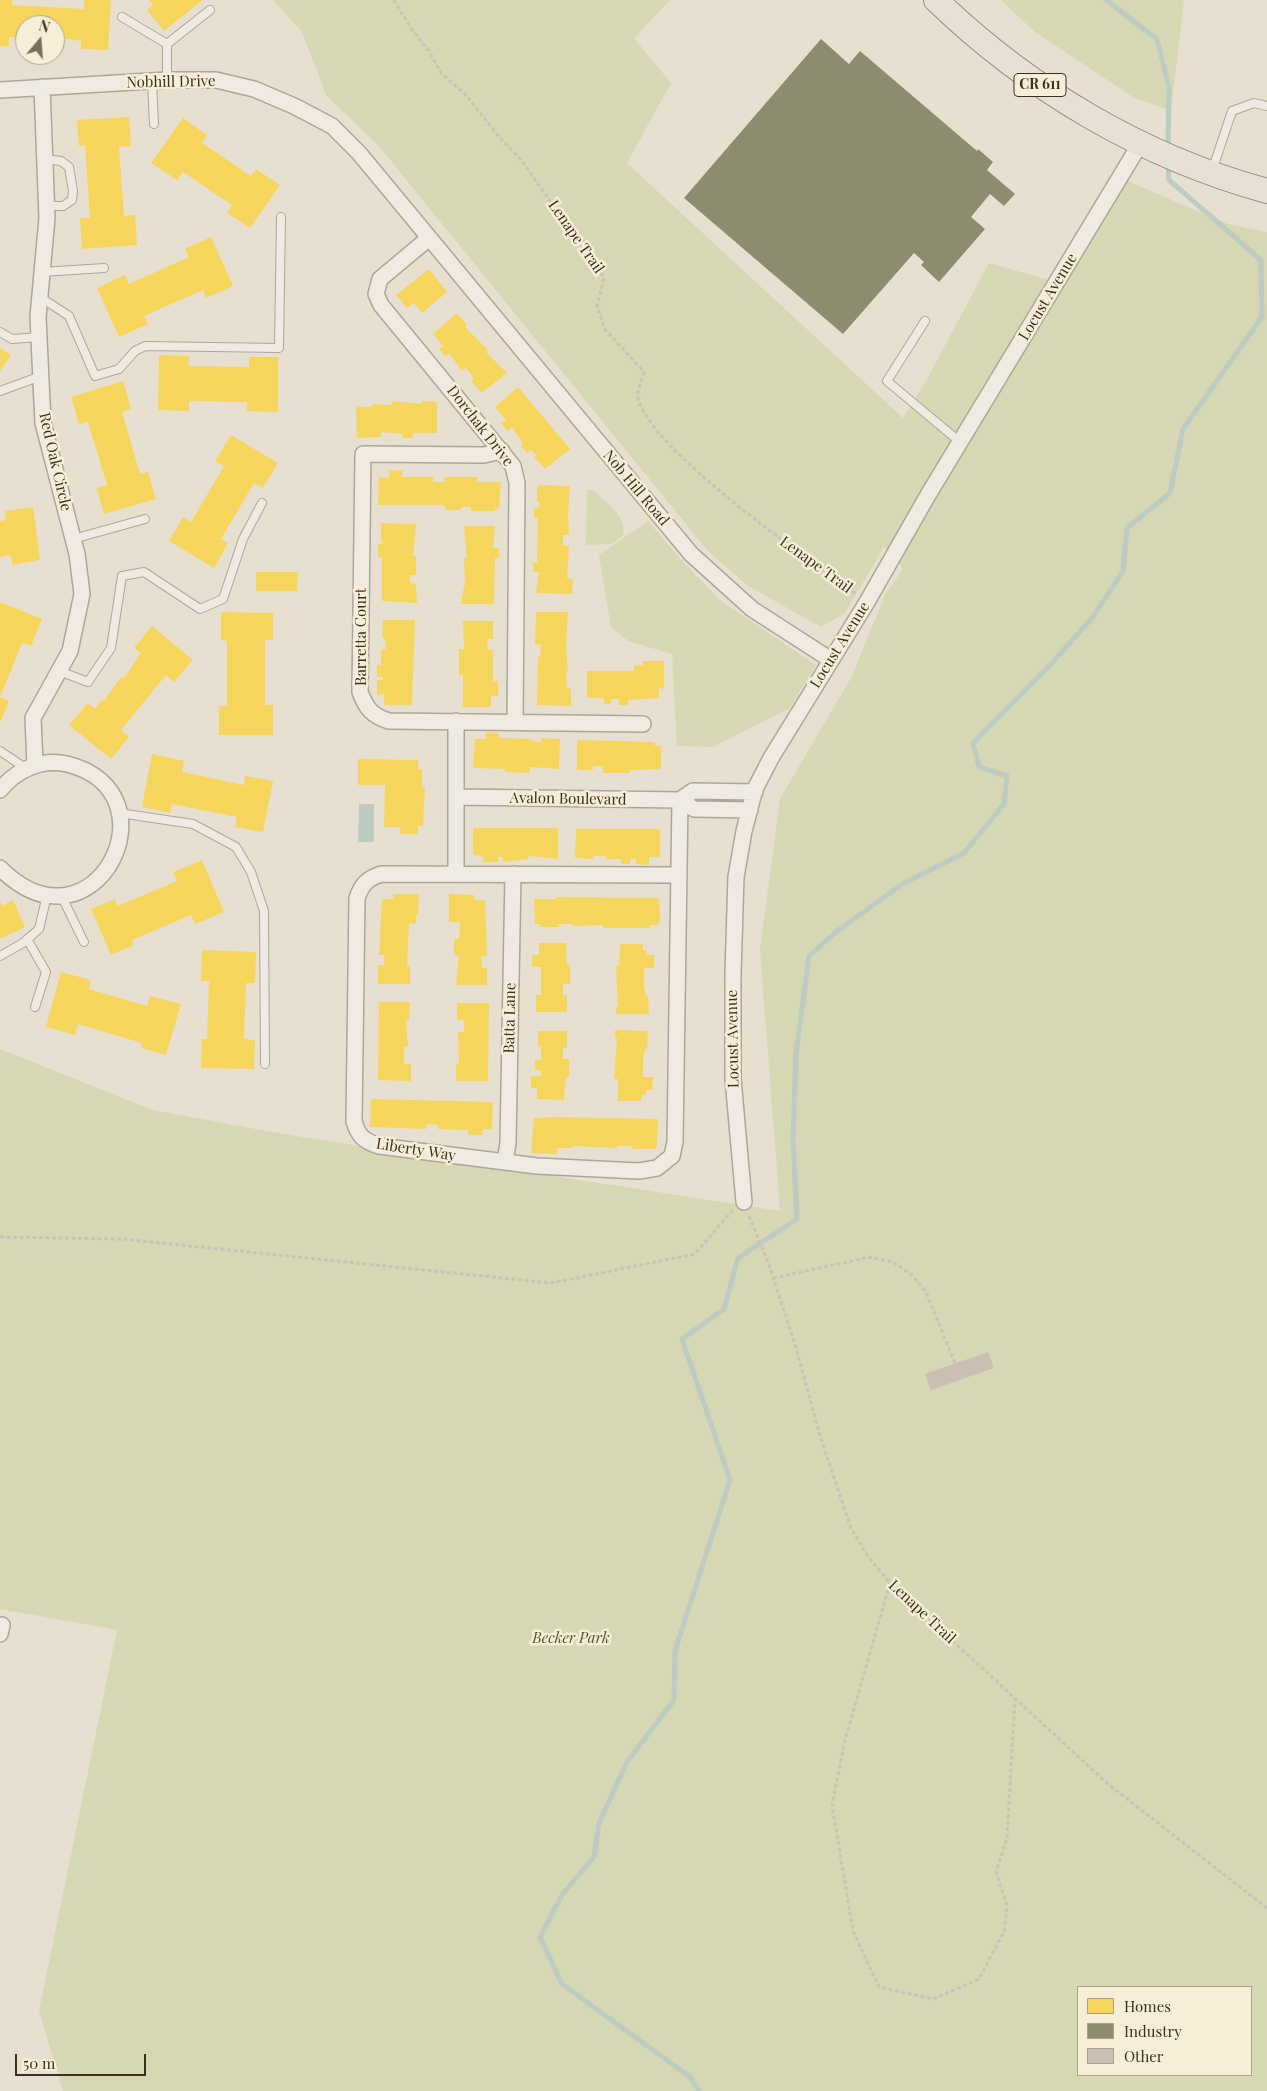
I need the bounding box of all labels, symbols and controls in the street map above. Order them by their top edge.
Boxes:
north arrow [15,15,65,65]
text: N [37,16,52,37]
street label: Nobhill Drive [126,72,216,92]
road number: CR 611 [1014,74,1066,96]
street label: Lenape Trail [544,197,608,277]
street label: Locust Avenue [1015,250,1081,344]
street label: Dorchak Drive [443,382,517,470]
street label: Red Oak Circle [35,411,75,513]
street label: Nob Hill Road [599,447,673,529]
street label: Lenape Trail [776,533,856,597]
street label: Barretta Court [352,588,370,686]
street label: Locust Avenue [806,599,874,691]
street label: Avalon Boulevard [509,789,627,809]
street label: Batta Lane [500,982,520,1054]
street label: Locust Avenue [723,990,743,1088]
street label: Liberty Way [375,1135,457,1165]
street label: Lenape Trail [885,1576,959,1648]
park label: Becker Park [532,1629,610,1647]
legend [1077,1986,1252,2076]
text: Homes [1124,1996,1171,2016]
text: Industry [1124,2021,1182,2041]
scale bar [18,2044,149,2076]
text: Other [1124,2046,1164,2066]
text: 50 m [23,2053,55,2073]

